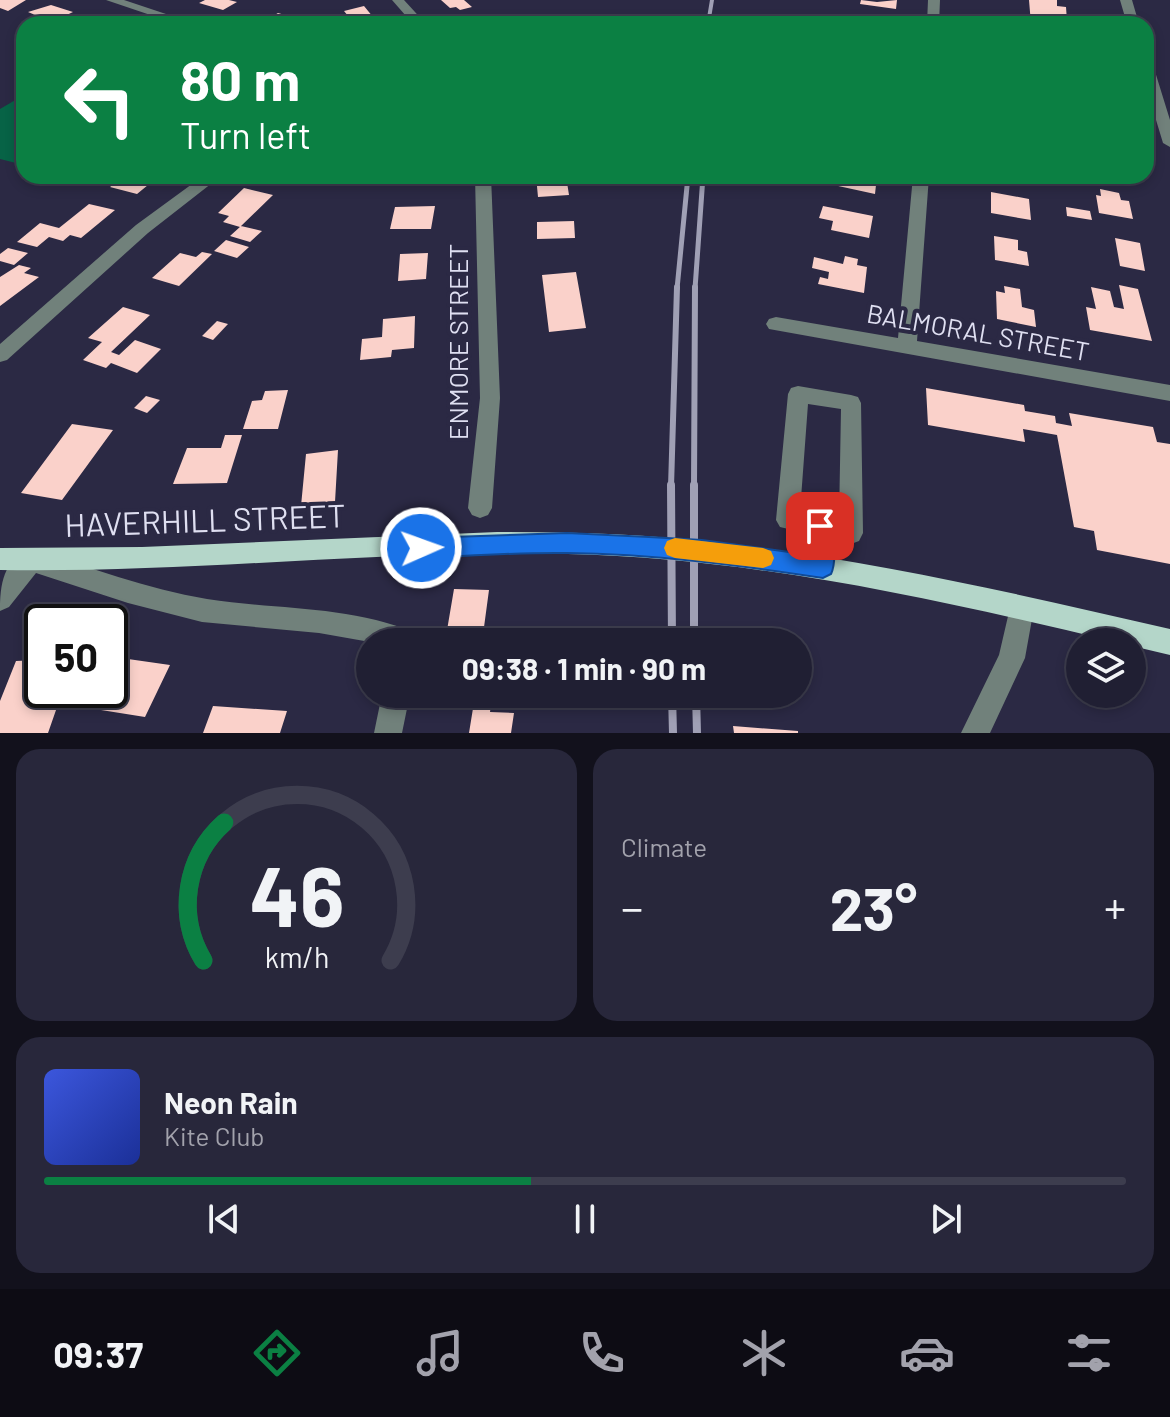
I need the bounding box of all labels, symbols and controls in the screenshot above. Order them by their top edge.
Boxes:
text: 80 m [180,45,300,112]
icon: left [48,48,152,152]
text: Turn left [180,113,311,156]
street label: ENMORE STREET [442,244,473,440]
street label: BALMORAL STREET [865,297,1092,366]
pin [786,492,854,560]
street label: HAVERHILL STREET [64,495,346,543]
icon: arrive [798,504,842,548]
position arrow [379,506,463,590]
speed limit sign: 50 [24,604,128,708]
map controls [1066,628,1146,708]
button: layers [1066,628,1146,708]
text: 09:38 · 1 min · 90 m [462,650,706,686]
text: Climate [621,831,707,862]
text: 46 [249,844,344,944]
text: 23° [830,871,917,943]
text: − [621,880,643,933]
text: + [1104,880,1126,933]
text: km/h [264,939,329,974]
text: Neon Rain [164,1084,298,1120]
text: Kite Club [164,1120,265,1151]
icon: previous [202,1197,246,1241]
icon: pause [563,1197,607,1241]
icon: next [924,1197,968,1241]
icon: directions [249,1325,305,1381]
icon: music [412,1325,468,1381]
icon: phone [574,1325,630,1381]
icon: climate [736,1325,792,1381]
icon: car [899,1325,955,1381]
icon: filters [1061,1325,1117,1381]
text: 09:37 [53,1332,143,1375]

